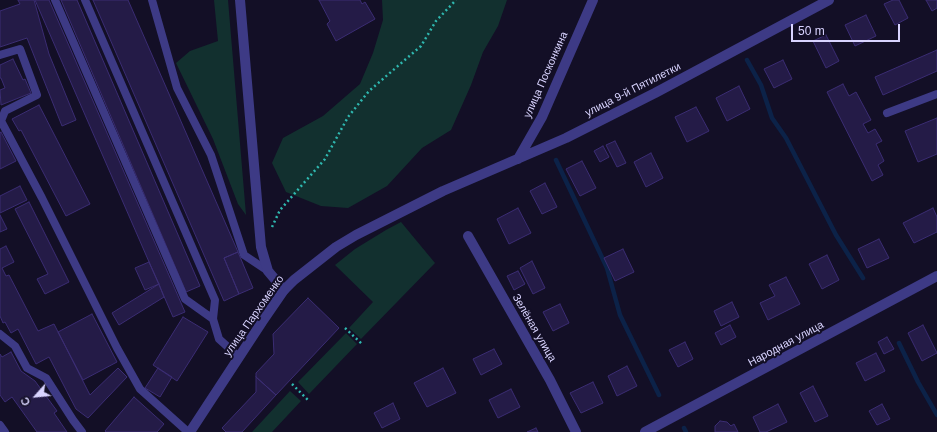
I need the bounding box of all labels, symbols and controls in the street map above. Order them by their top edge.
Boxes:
scale bar [793,16,902,42]
text: 50 m [798,24,825,38]
street label: улица Посконкина [521,30,571,120]
street label: улица 9-й Пятилетки [583,60,683,120]
street label: улица Пархоменко [221,273,287,359]
street label: Зелёная улица [509,292,559,364]
street label: Народная улица [746,318,826,370]
north arrow [16,376,56,416]
text: С [18,395,32,408]

